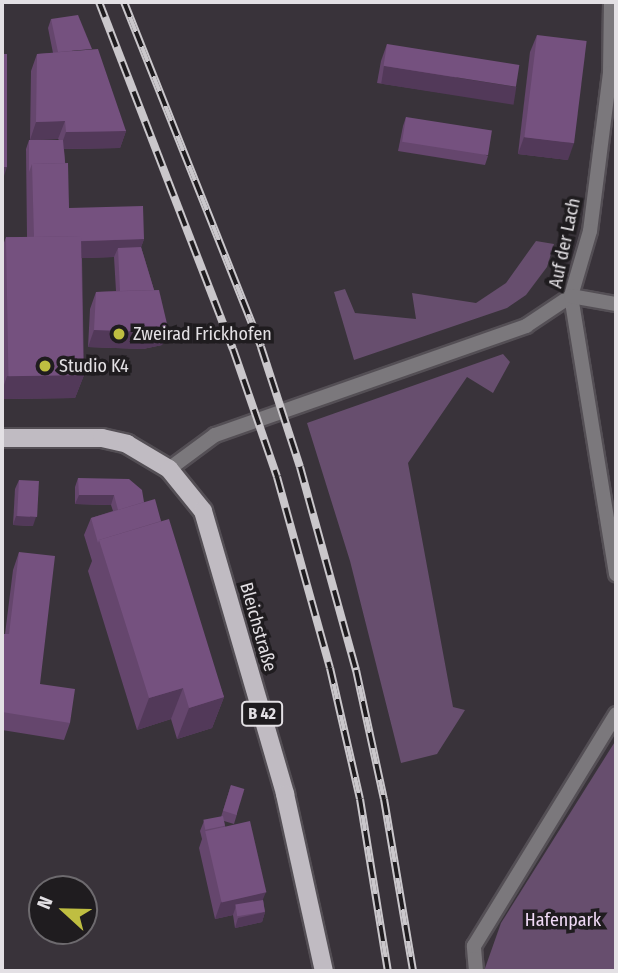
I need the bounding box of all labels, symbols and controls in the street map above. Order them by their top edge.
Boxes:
street label: Auf der Lach [545,196,585,290]
place label: Zweirad Frickhofen [133,323,272,345]
marker: Zweirad Frickhofen [111,326,127,342]
place label: Studio K4 [59,355,129,377]
marker: Studio K4 [37,358,53,374]
street label: Bleichstraße [235,580,281,674]
road number: B 42 [241,702,283,726]
north arrow [28,875,98,945]
text: N [32,893,58,912]
park label: Hafenpark [525,909,601,931]

